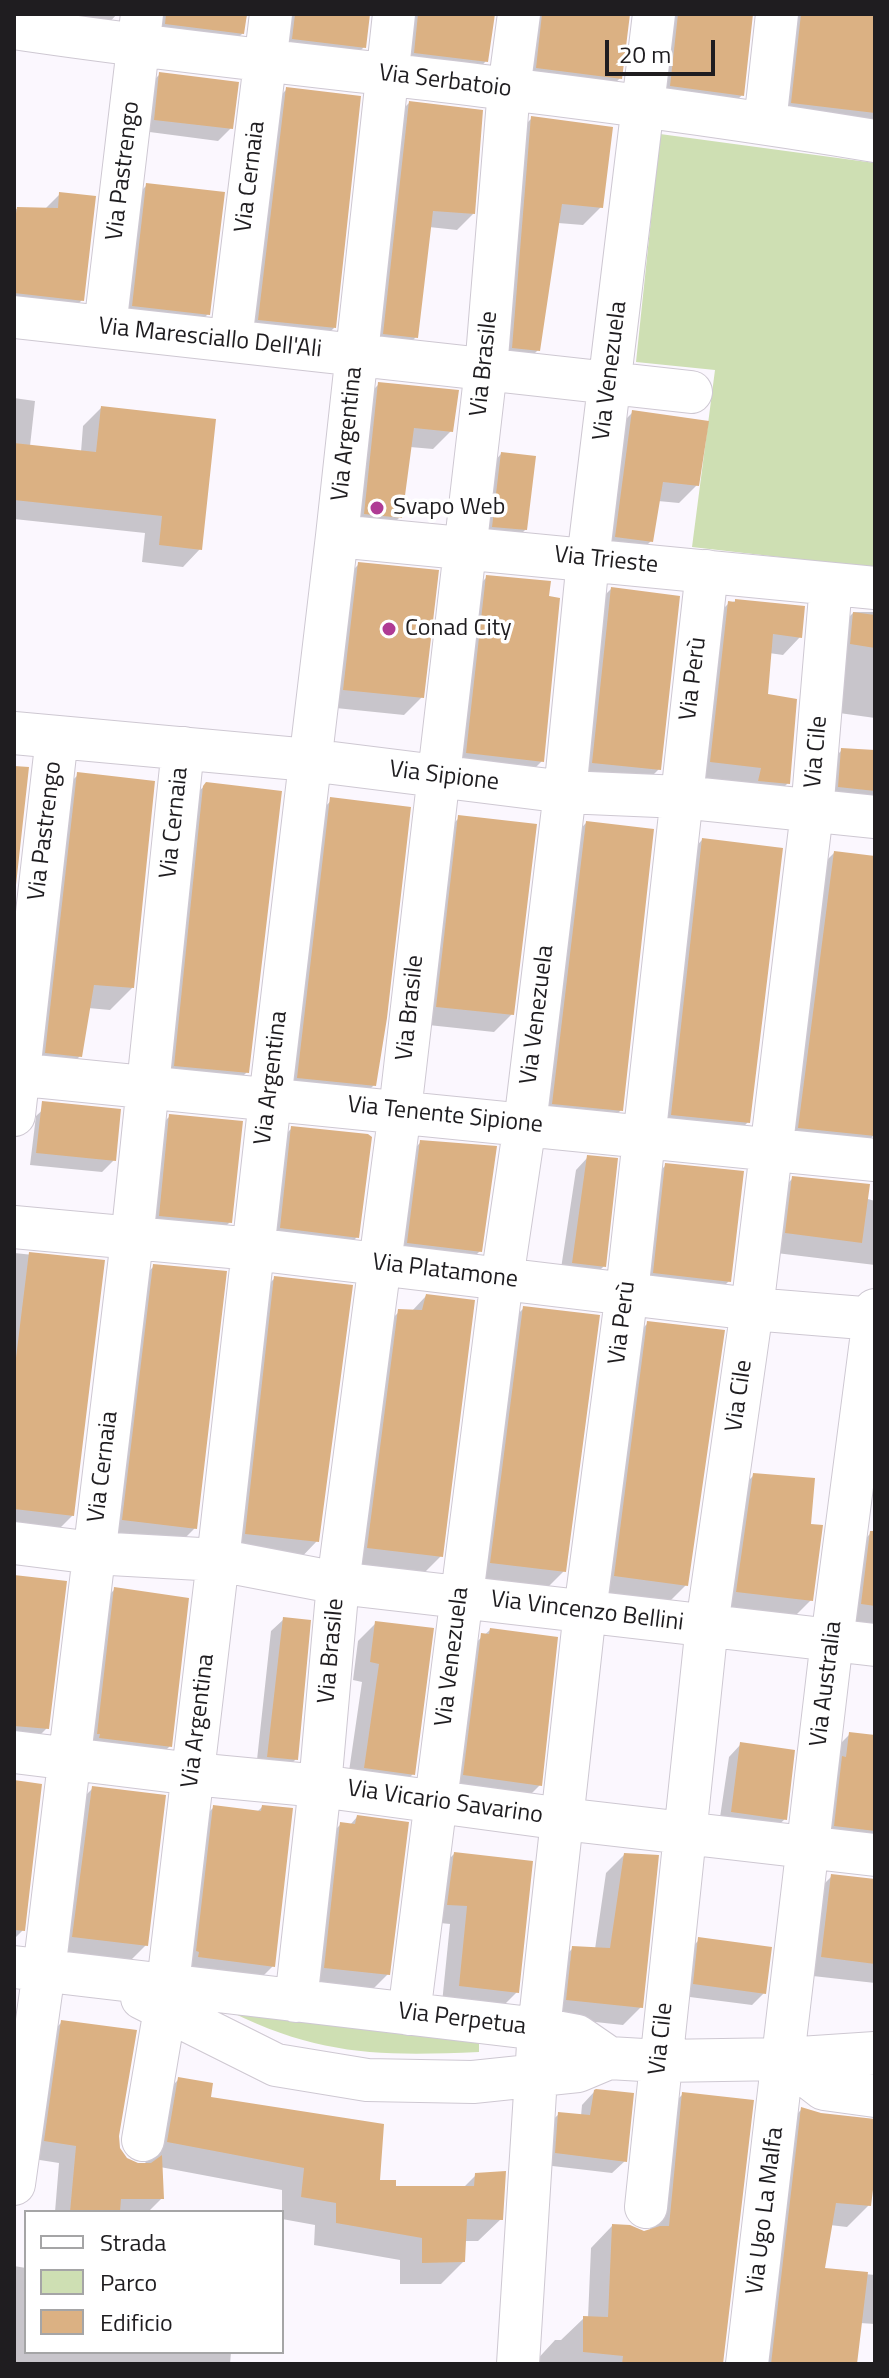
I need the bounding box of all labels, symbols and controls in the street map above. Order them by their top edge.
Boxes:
scale bar [609,24,719,74]
text: 20 m [619,36,671,72]
street label: Via Serbatoio [377,60,513,104]
street label: Via Pastrengo [101,100,147,242]
street label: Via Cernaia [230,120,272,234]
street label: Via Venezuela [588,300,634,442]
street label: Via Brasile [465,310,505,418]
street label: Via Maresciallo Dell'Ali [97,313,323,365]
street label: Via Argentina [327,365,369,503]
place label: Svapo Web [393,494,505,522]
marker: Svapo Web [368,499,386,517]
street label: Via Trieste [553,541,659,581]
place label: Conad City [405,615,512,643]
marker: Conad City [380,620,398,638]
street label: Via Perù [675,636,713,722]
street label: Via Cile [799,715,835,789]
street label: Via Sipione [387,756,501,798]
street label: Via Pastrengo [23,760,69,902]
street label: Via Cernaia [155,766,195,880]
street label: Via Venezuela [515,944,561,1086]
street label: Via Brasile [391,954,431,1062]
street label: Via Argentina [249,1009,295,1147]
street label: Via Tenente Sipione [346,1091,544,1141]
street label: Via Platamone [371,1249,519,1295]
street label: Via Perù [604,1280,642,1366]
street label: Via Cile [721,1358,759,1434]
street label: Via Cernaia [83,1410,125,1524]
street label: Via Venezuela [430,1586,476,1728]
street label: Via Vincenzo Bellini [489,1586,685,1638]
street label: Via Brasile [313,1597,351,1705]
street label: Via Australia [805,1620,849,1748]
street label: Via Argentina [176,1652,222,1790]
street label: Via Vicario Savarino [345,1775,545,1831]
street label: Via Perpetua [396,1998,528,2042]
street label: Via Cile [644,2001,680,2077]
street label: Via Ugo La Malfa [741,2126,791,2296]
legend [24,2210,284,2354]
text: Strada [100,2224,166,2260]
text: Parco [100,2264,157,2300]
text: Edificio [100,2304,173,2340]

